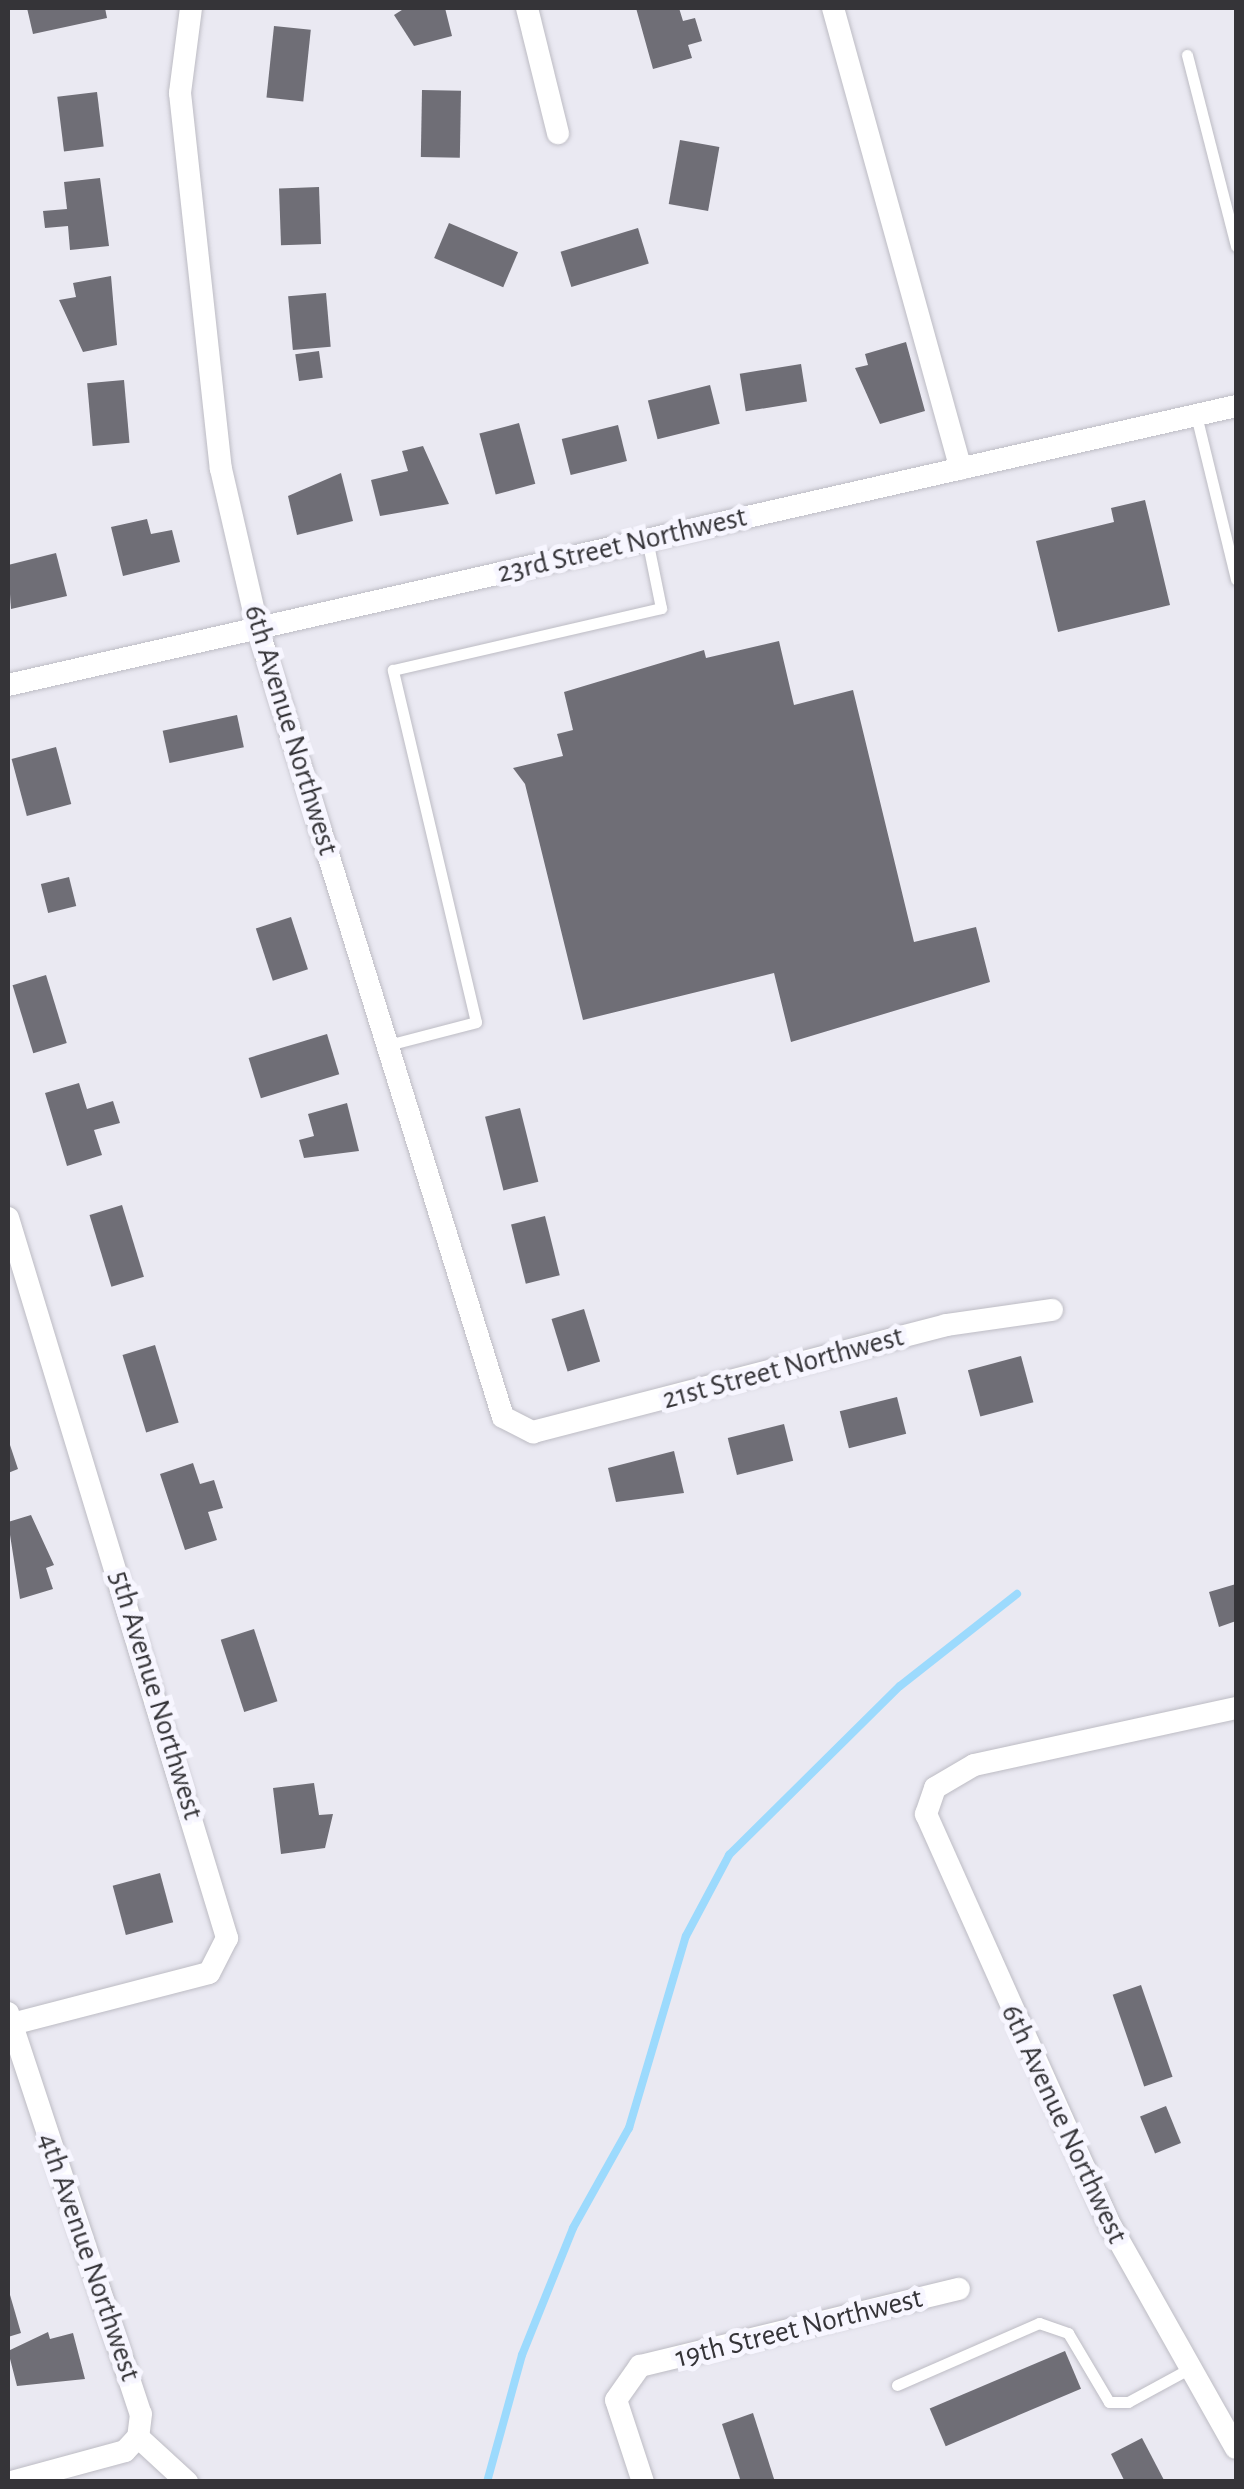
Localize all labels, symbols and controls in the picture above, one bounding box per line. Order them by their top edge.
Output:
street label: 23rd Street Northwest [494,499,750,591]
street label: 6th Avenue Northwest [236,601,346,859]
street label: 21st Street Northwest [659,1319,907,1417]
street label: 5th Avenue Northwest [101,1566,211,1824]
street label: 6th Avenue Northwest [993,1999,1135,2249]
street label: 4th Avenue Northwest [30,2128,148,2386]
street label: 19th Street Northwest [672,2280,926,2376]

